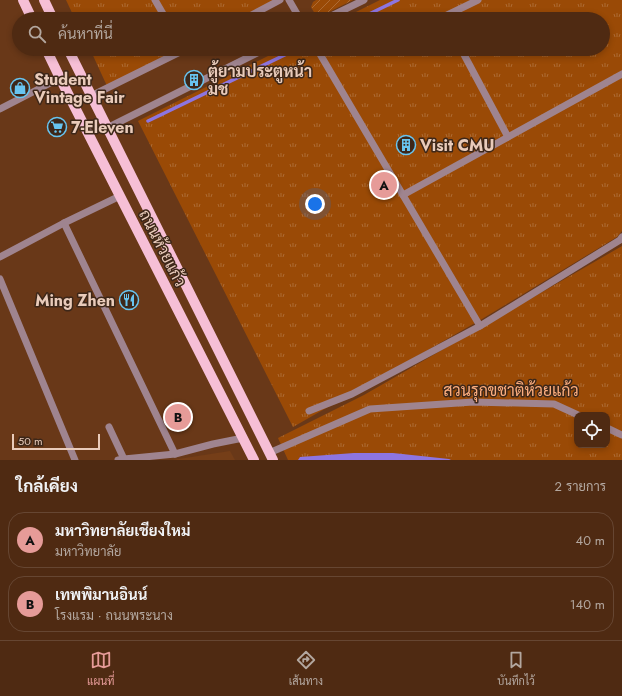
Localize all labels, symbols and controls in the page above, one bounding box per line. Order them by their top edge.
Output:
search box [12,12,610,56]
icon: search [26,23,48,45]
text: ค้นหาที่นี่ [58,23,113,45]
place label: ตู้ยามประตูหน้า มช [208,60,312,101]
place label: Student Vintage Fair [33,68,125,109]
building icon: ตู้ยามประตูหน้า มช [183,69,205,91]
shop icon: Student Vintage Fair [9,77,31,99]
supermarket icon: 7-Eleven [46,116,68,138]
place label: 7-Eleven [71,116,134,139]
building icon: Visit CMU [395,134,417,156]
place label: Visit CMU [419,134,494,157]
pin: A [371,170,397,200]
your location [305,194,325,214]
street label: ถนนห้วยแก้ว [133,206,192,291]
place label: Ming Zhen [35,289,115,312]
restaurant icon: Ming Zhen [118,289,140,311]
park label: สวนรุกขชาติห้วยแก้ว [443,379,579,402]
pin: B [165,402,191,432]
map controls [574,412,610,448]
button: locate [574,412,610,448]
scale bar [12,432,100,451]
text: 50 m [18,433,43,449]
text: ใกล้เคียง [16,474,78,498]
text: 2 รายการ [555,477,606,496]
text: มหาวิทยาลัยเชียงใหม่ [55,520,190,542]
text: A [25,531,35,550]
text: 40 m [576,531,605,550]
text: มหาวิทยาลัย [55,542,121,561]
text: เทพพิมานอินน์ [55,584,148,606]
text: B [26,595,34,614]
text: 140 m [570,595,605,614]
text: โรงแรม · ถนนพระนาง [55,606,173,625]
tab: แผนที่ [87,649,115,689]
tab: เส้นทาง [289,649,323,689]
tab: บันทึกไว้ [497,649,535,689]

